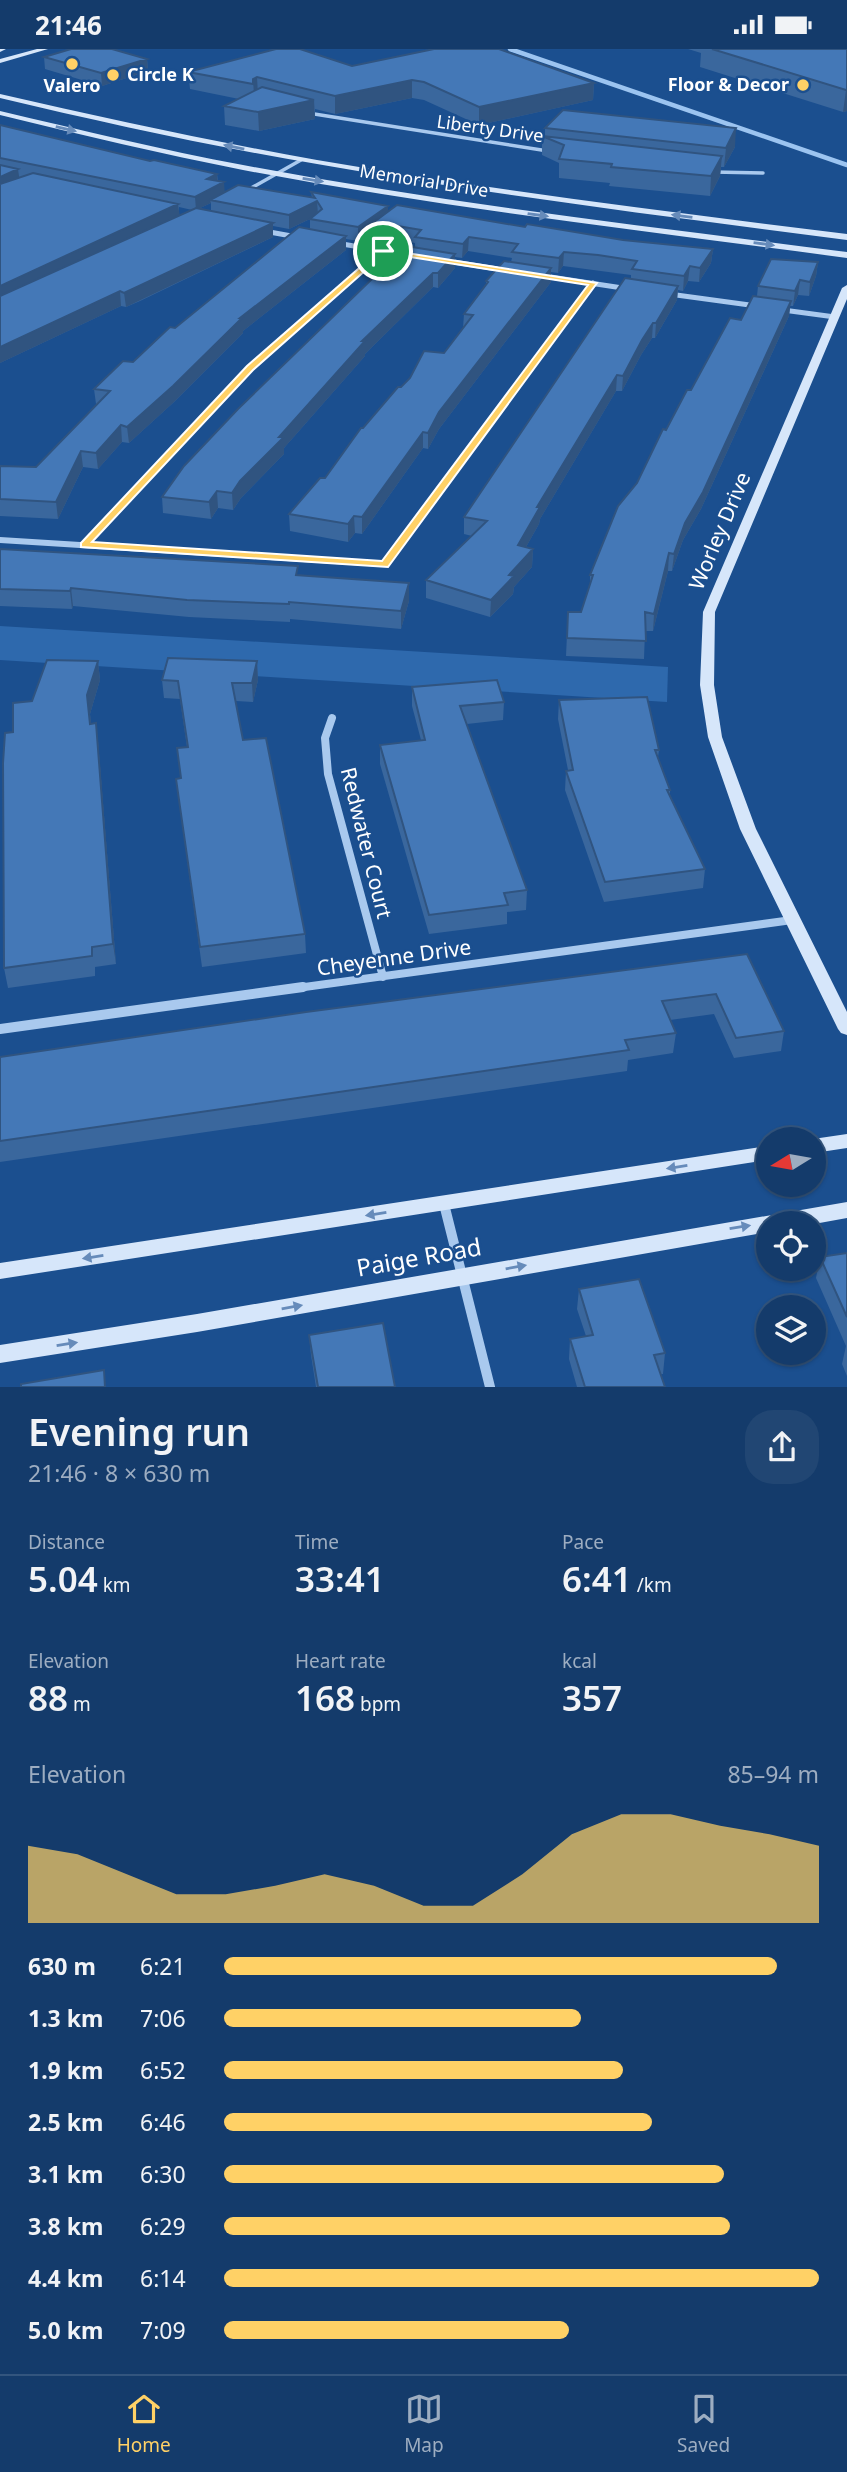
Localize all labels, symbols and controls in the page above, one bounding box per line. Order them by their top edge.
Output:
text: 21:46 [35,7,102,43]
marker: Valero [64,56,80,72]
place label: Circle K [127,62,194,86]
marker: Circle K [105,67,121,83]
place label: Floor & Decor [668,72,789,96]
place label: Valero [43,73,101,97]
marker: Floor & Decor [795,77,811,93]
street label: Liberty Drive [435,109,545,147]
one-way arrow [56,124,78,135]
one-way arrow [223,141,245,152]
street label: Memorial Drive [358,158,490,202]
one-way arrow [302,175,324,186]
one-way arrow [527,210,549,221]
one-way arrow [671,210,693,221]
pin [353,221,413,281]
icon: arrive [364,232,402,270]
one-way arrow [753,239,775,250]
street label: Worley Drive [682,467,756,594]
street label: Redwater Court [335,764,399,922]
street label: Cheyenne Drive [315,932,473,982]
north arrow [756,1127,826,1197]
map controls [756,1127,826,1365]
one-way arrow [666,1162,688,1173]
one-way arrow [365,1209,387,1220]
button: locate [756,1211,826,1281]
one-way arrow [729,1221,751,1232]
street label: Paige Road [354,1229,484,1284]
one-way arrow [82,1252,104,1263]
one-way arrow [505,1262,527,1273]
button: layers [756,1295,826,1365]
one-way arrow [281,1301,303,1312]
one-way arrow [57,1338,79,1349]
text: Evening run [28,1405,250,1457]
button: share [745,1410,819,1484]
text: 21:46 · 8 × 630 m [28,1457,210,1489]
text: Distance [28,1529,105,1555]
text: Time [295,1529,339,1555]
text: Pace [562,1529,604,1555]
text: 5.04 [28,1555,98,1602]
text: 33:41 [295,1555,385,1602]
text: 6:41 [562,1555,632,1602]
text: km [98,1572,131,1598]
text: /km [632,1572,672,1598]
text: Elevation [28,1648,109,1674]
text: Heart rate [295,1648,386,1674]
text: kcal [562,1648,597,1674]
text: 88 [28,1674,68,1721]
text: 168 [295,1674,355,1721]
text: 357 [562,1674,622,1721]
text: m [68,1691,91,1717]
text: bpm [355,1691,401,1717]
text: Elevation [28,1758,126,1790]
text: 85–94 m [727,1758,819,1790]
text: 630 m [28,1950,96,1982]
text: 6:21 [140,1950,186,1982]
text: 1.3 km [28,2002,103,2034]
text: 7:06 [140,2002,186,2034]
text: 1.9 km [28,2054,103,2086]
text: 6:52 [140,2054,186,2086]
text: 2.5 km [28,2106,103,2138]
text: 6:46 [140,2106,186,2138]
text: 3.1 km [28,2158,103,2190]
text: 6:30 [140,2158,186,2190]
text: 3.8 km [28,2210,103,2242]
text: 6:29 [140,2210,186,2242]
text: 4.4 km [28,2262,103,2294]
text: 6:14 [140,2262,186,2294]
text: 5.0 km [28,2314,103,2346]
text: 7:09 [140,2314,186,2346]
tab: Home [117,2390,171,2458]
tab: Map [404,2390,444,2458]
tab: Saved [677,2390,730,2458]

